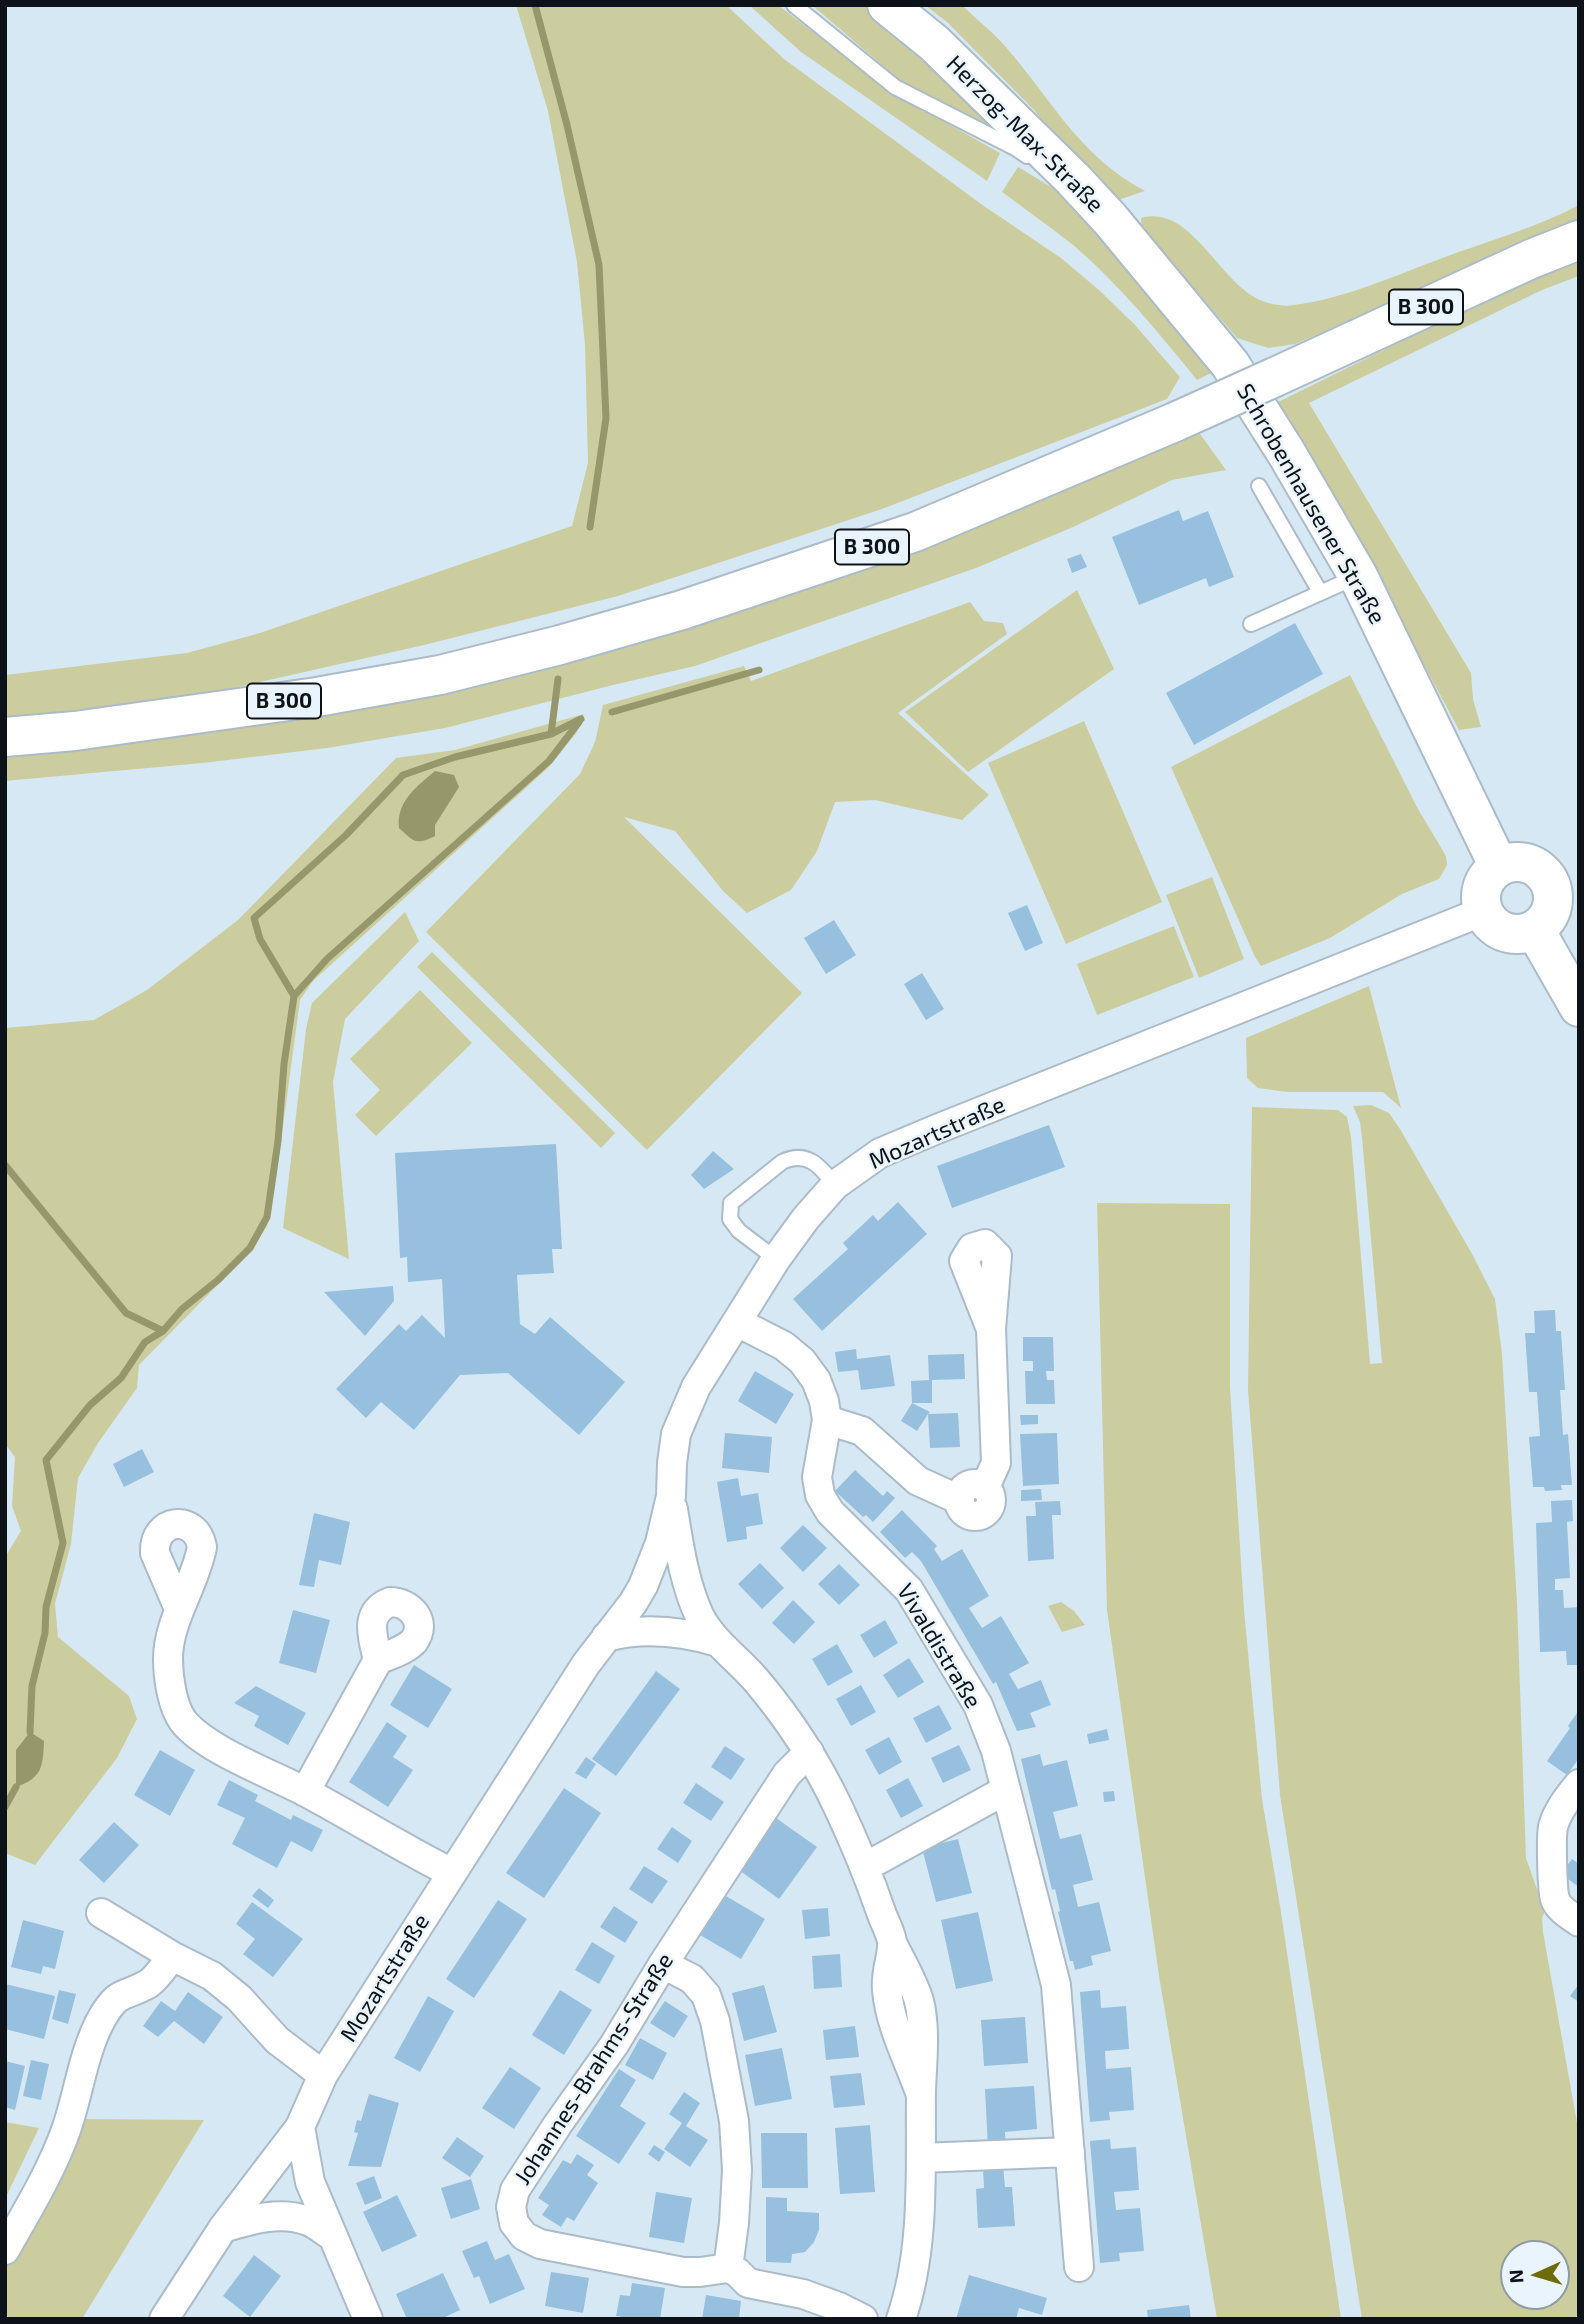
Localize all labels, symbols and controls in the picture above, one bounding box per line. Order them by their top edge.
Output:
street label: Herzog-Max-Straße [941,50,1109,218]
road number: B 300 [1389,290,1463,324]
street label: Schrobenhausener Straße [1231,379,1391,629]
road number: B 300 [835,530,909,564]
road number: B 300 [247,684,321,718]
street label: Mozartstraße [865,1091,1009,1175]
street label: Vivaldistraße [891,1579,987,1713]
street label: Mozartstraße [335,1909,435,2047]
street label: Johannes-Brahms-Straße [509,1948,679,2190]
north arrow [1500,2240,1570,2310]
text: N [1504,2269,1527,2284]

